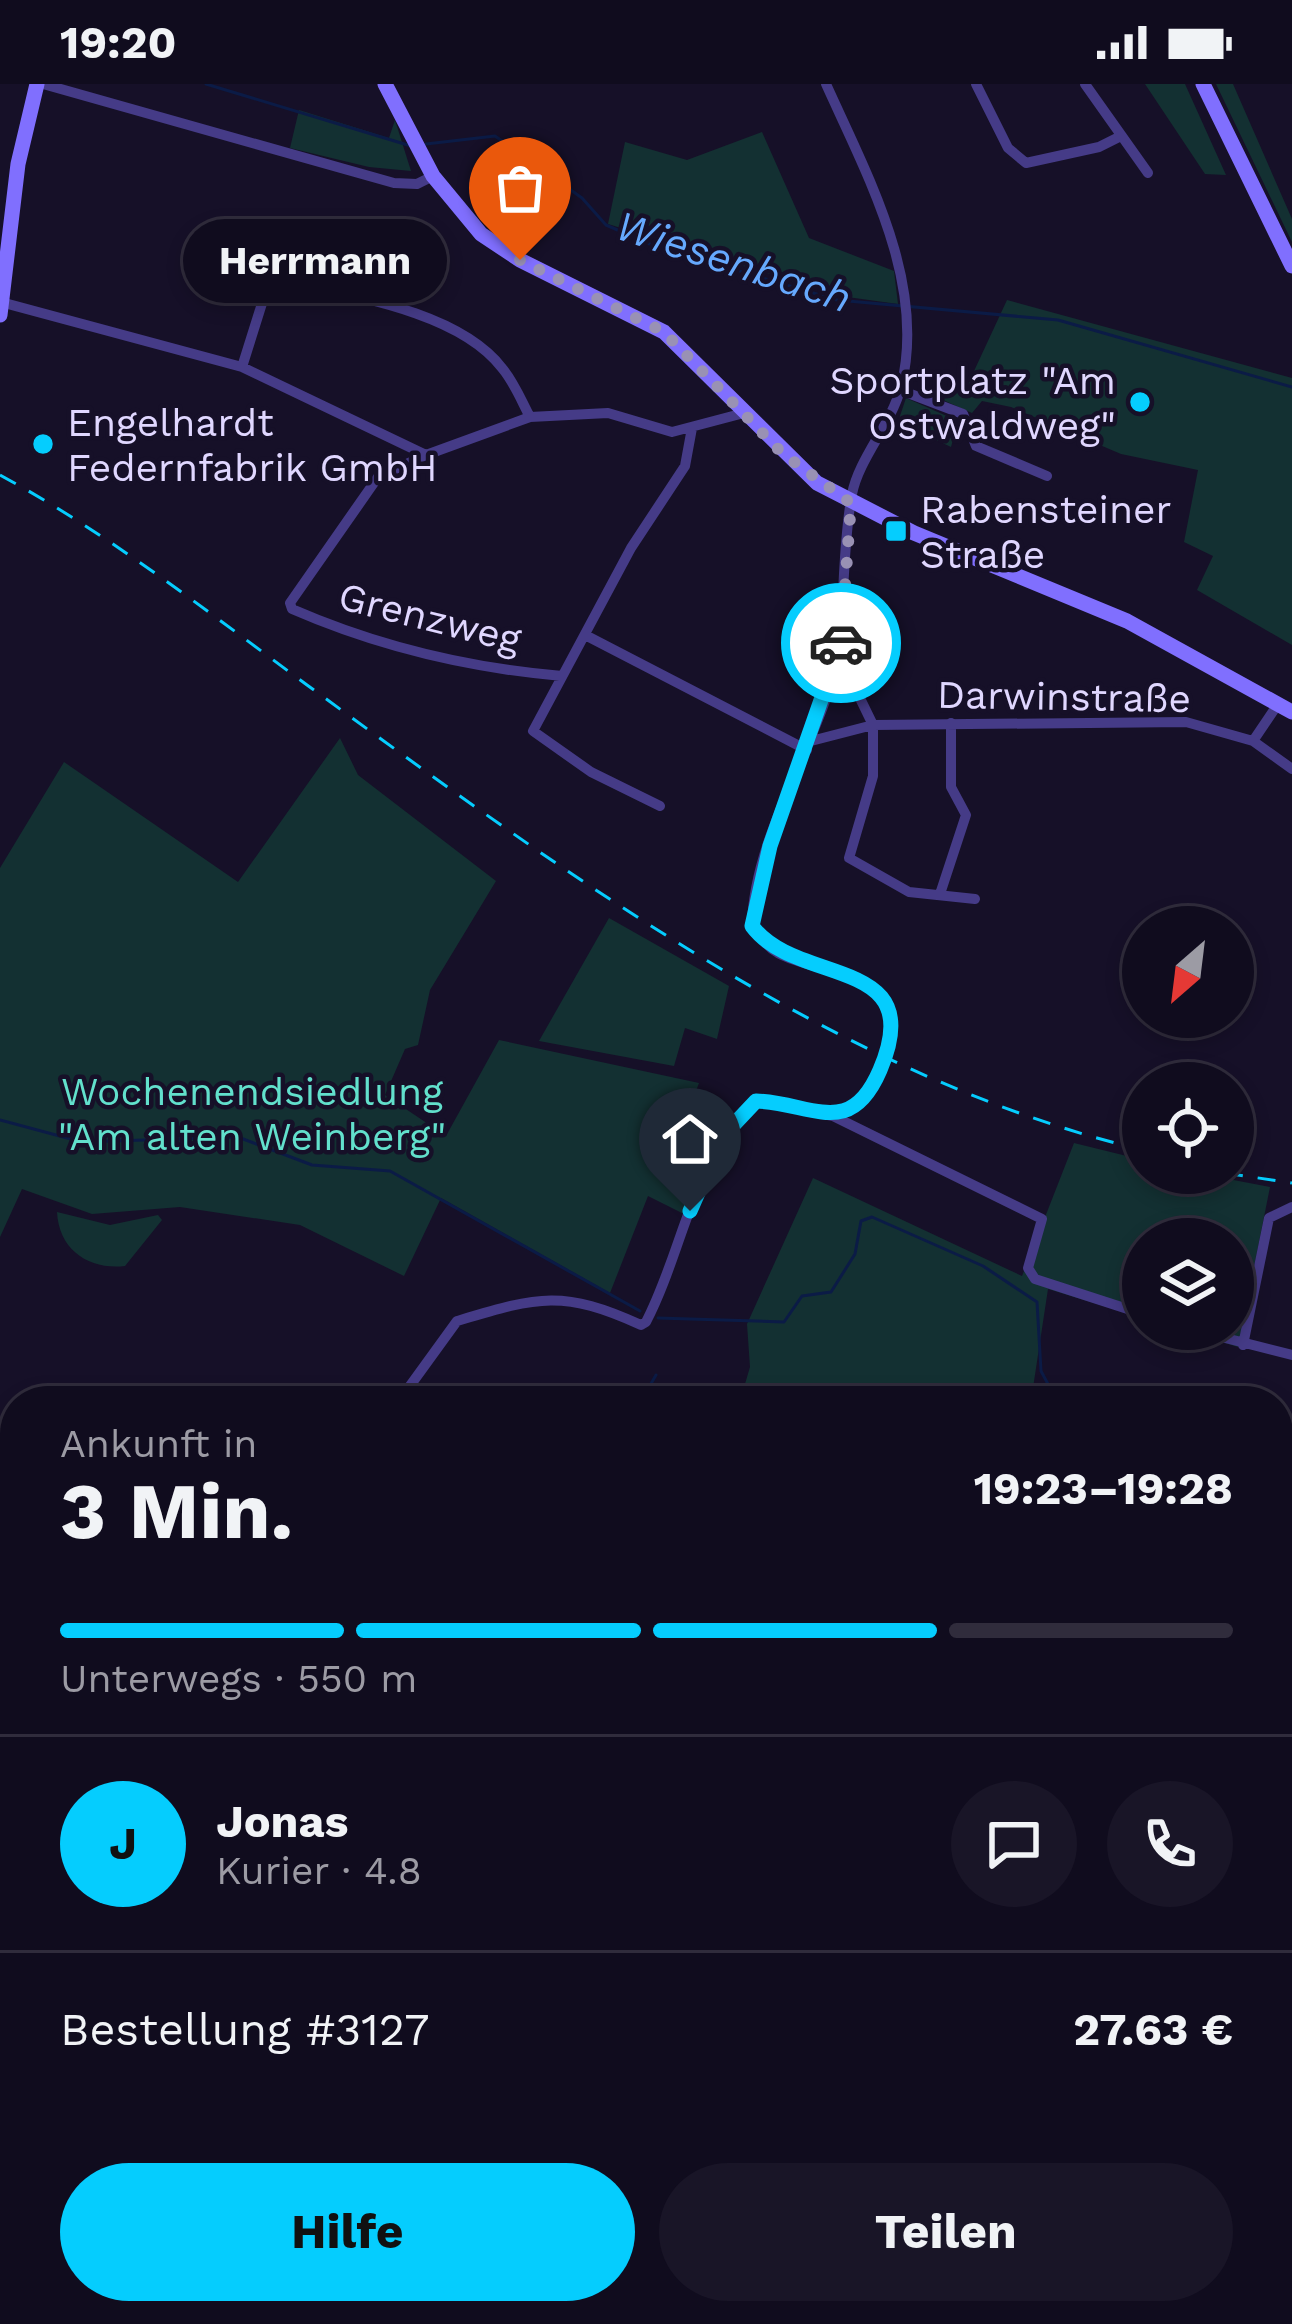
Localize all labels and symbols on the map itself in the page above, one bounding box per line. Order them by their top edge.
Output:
pin [469,137,571,260]
water label: Wiesenbach [610,200,858,323]
callout: Herrmann [184,218,448,302]
place label: Sportplatz "Am Ostwaldweg" [829,358,1116,448]
marker: Sportplatz "Am Ostwaldweg" [1127,389,1153,415]
place label: Engelhardt Federnfabrik GmbH [67,400,438,490]
marker: Engelhardt Federnfabrik GmbH [30,431,56,457]
place label: Rabensteiner Straße [920,487,1171,577]
marker: Rabensteiner Straße [883,518,909,544]
street label: Grenzweg [334,573,526,662]
courier [781,583,901,703]
street label: Darwinstraße [937,672,1191,721]
north arrow [1122,906,1254,1038]
park label: Wochenendsiedlung "Am alten Weinberg" [58,1069,446,1159]
pin [639,1088,741,1211]

